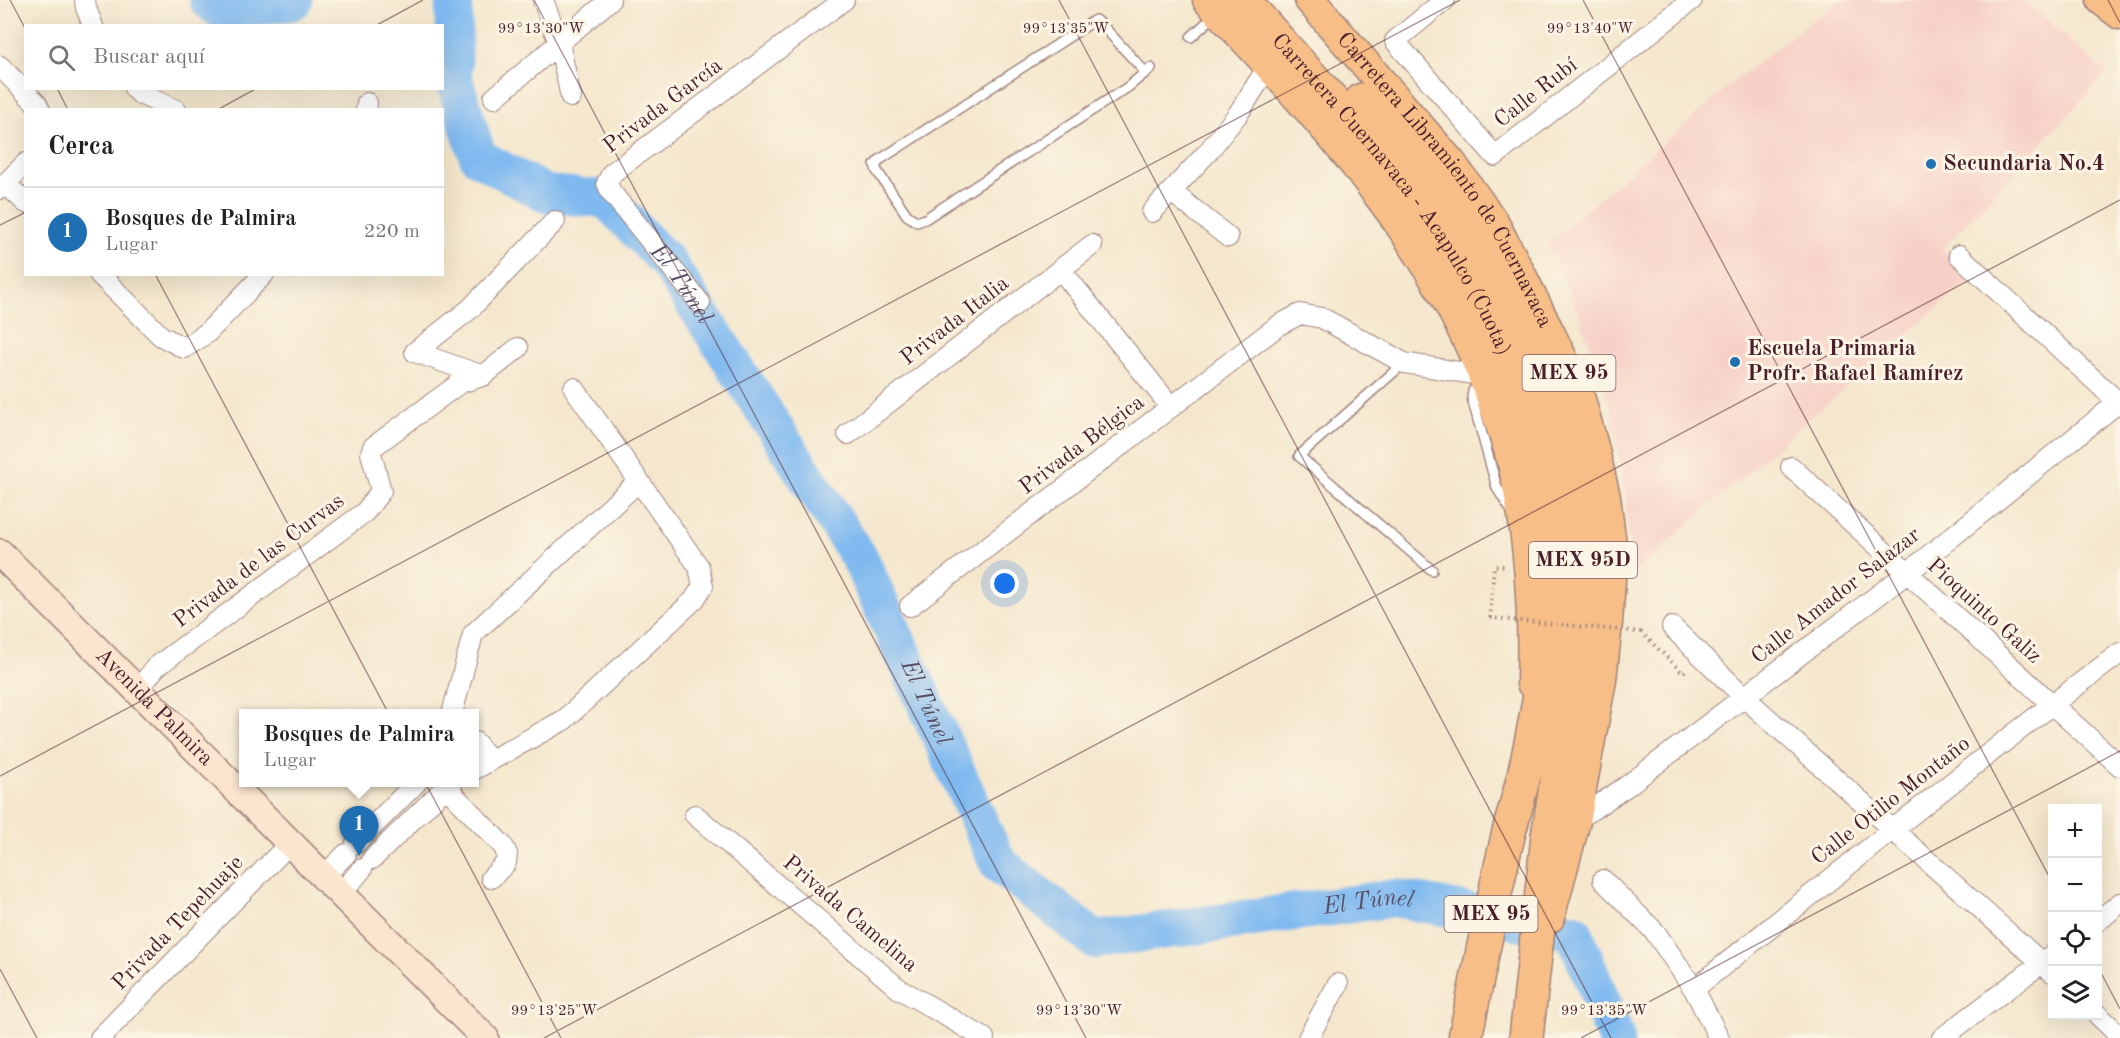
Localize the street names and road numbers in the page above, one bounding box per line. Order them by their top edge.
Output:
street label: Carretera Libramiento de Cuernavaca [1333,28,1556,331]
street label: Carretera Cuernavaca - Acapulco (Cuota) [1267,30,1515,359]
street label: Calle Rubí [1490,53,1582,132]
street label: Privada García [600,54,727,158]
street label: Privada Italia [897,272,1013,370]
road number: MEX 95 [1522,355,1616,391]
street label: Privada Bélgica [1016,391,1149,499]
street label: Privada de las Curvas [170,490,348,632]
street label: Calle Amador Salazar [1748,523,1924,669]
road number: MEX 95D [1529,542,1637,578]
street label: Pioquinto Galiz [1923,554,2045,668]
street label: Avenida Palmira [91,644,217,770]
street label: Calle Otilio Montaño [1808,733,1974,869]
street label: Privada Tepehuaje [108,851,248,995]
street label: Privada Camelina [779,852,922,977]
road number: MEX 95 [1444,896,1538,932]

